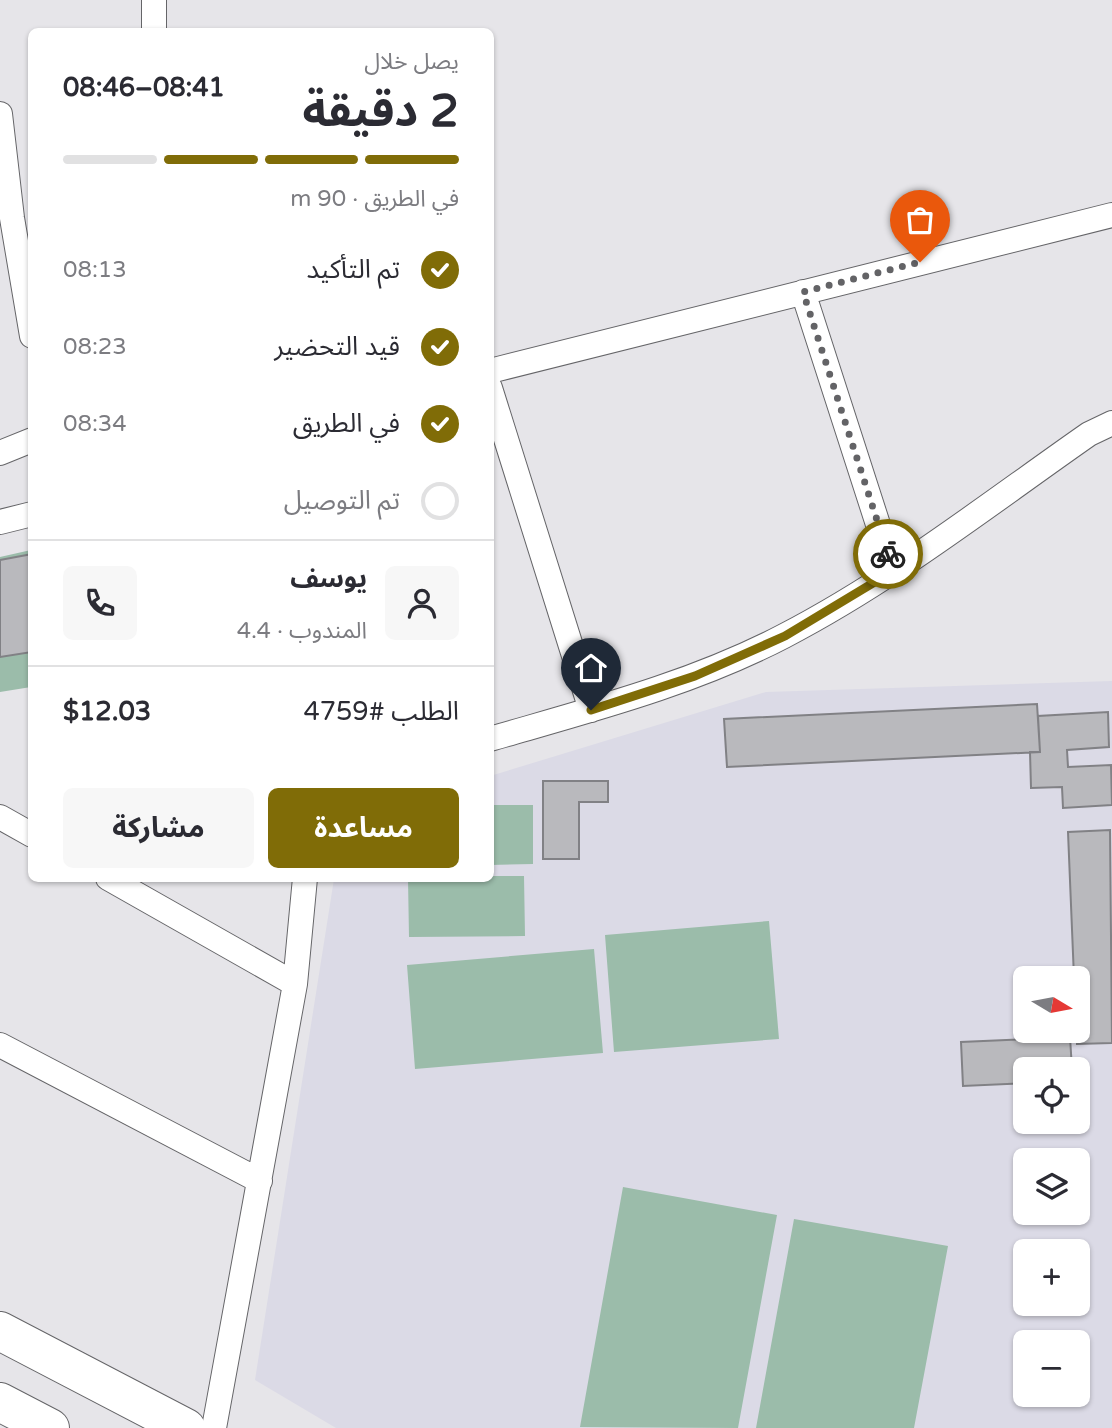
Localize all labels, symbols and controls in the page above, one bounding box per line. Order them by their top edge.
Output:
text: يصل خلال [364,48,459,76]
text: 08:41–08:46 [63,72,225,103]
text: 2 دقيقة [302,84,459,139]
text: في الطريق · 90 m [290,185,459,213]
pin [890,190,950,262]
icon: bag [901,201,939,239]
icon: check [421,251,459,289]
text: تم التأكيد [306,254,400,285]
text: 08:13 [63,256,127,284]
icon: check [421,328,459,366]
text: قيد التحضير [274,331,400,362]
text: 08:23 [63,333,127,361]
icon: check [421,405,459,443]
text: في الطريق [293,408,400,439]
text: 08:34 [63,410,127,438]
text: تم التوصيل [284,485,400,516]
courier [853,519,923,589]
icon: bike [869,535,907,573]
text: يوسف [290,563,367,594]
button: phone [63,566,137,640]
button: person [385,566,459,640]
text: المندوب · 4.4 [237,617,367,645]
pin [561,638,621,710]
icon: home [572,649,610,687]
text: $12.03 [63,696,151,727]
text: الطلب #4759 [303,696,459,727]
button: مشاركة [63,788,254,868]
button: مساعدة [268,788,459,868]
north arrow [1013,966,1090,1043]
map controls [1013,966,1090,1407]
button: locate [1013,1057,1090,1134]
button: layers [1013,1148,1090,1225]
button: + [1013,1239,1090,1316]
button: − [1013,1330,1090,1407]

